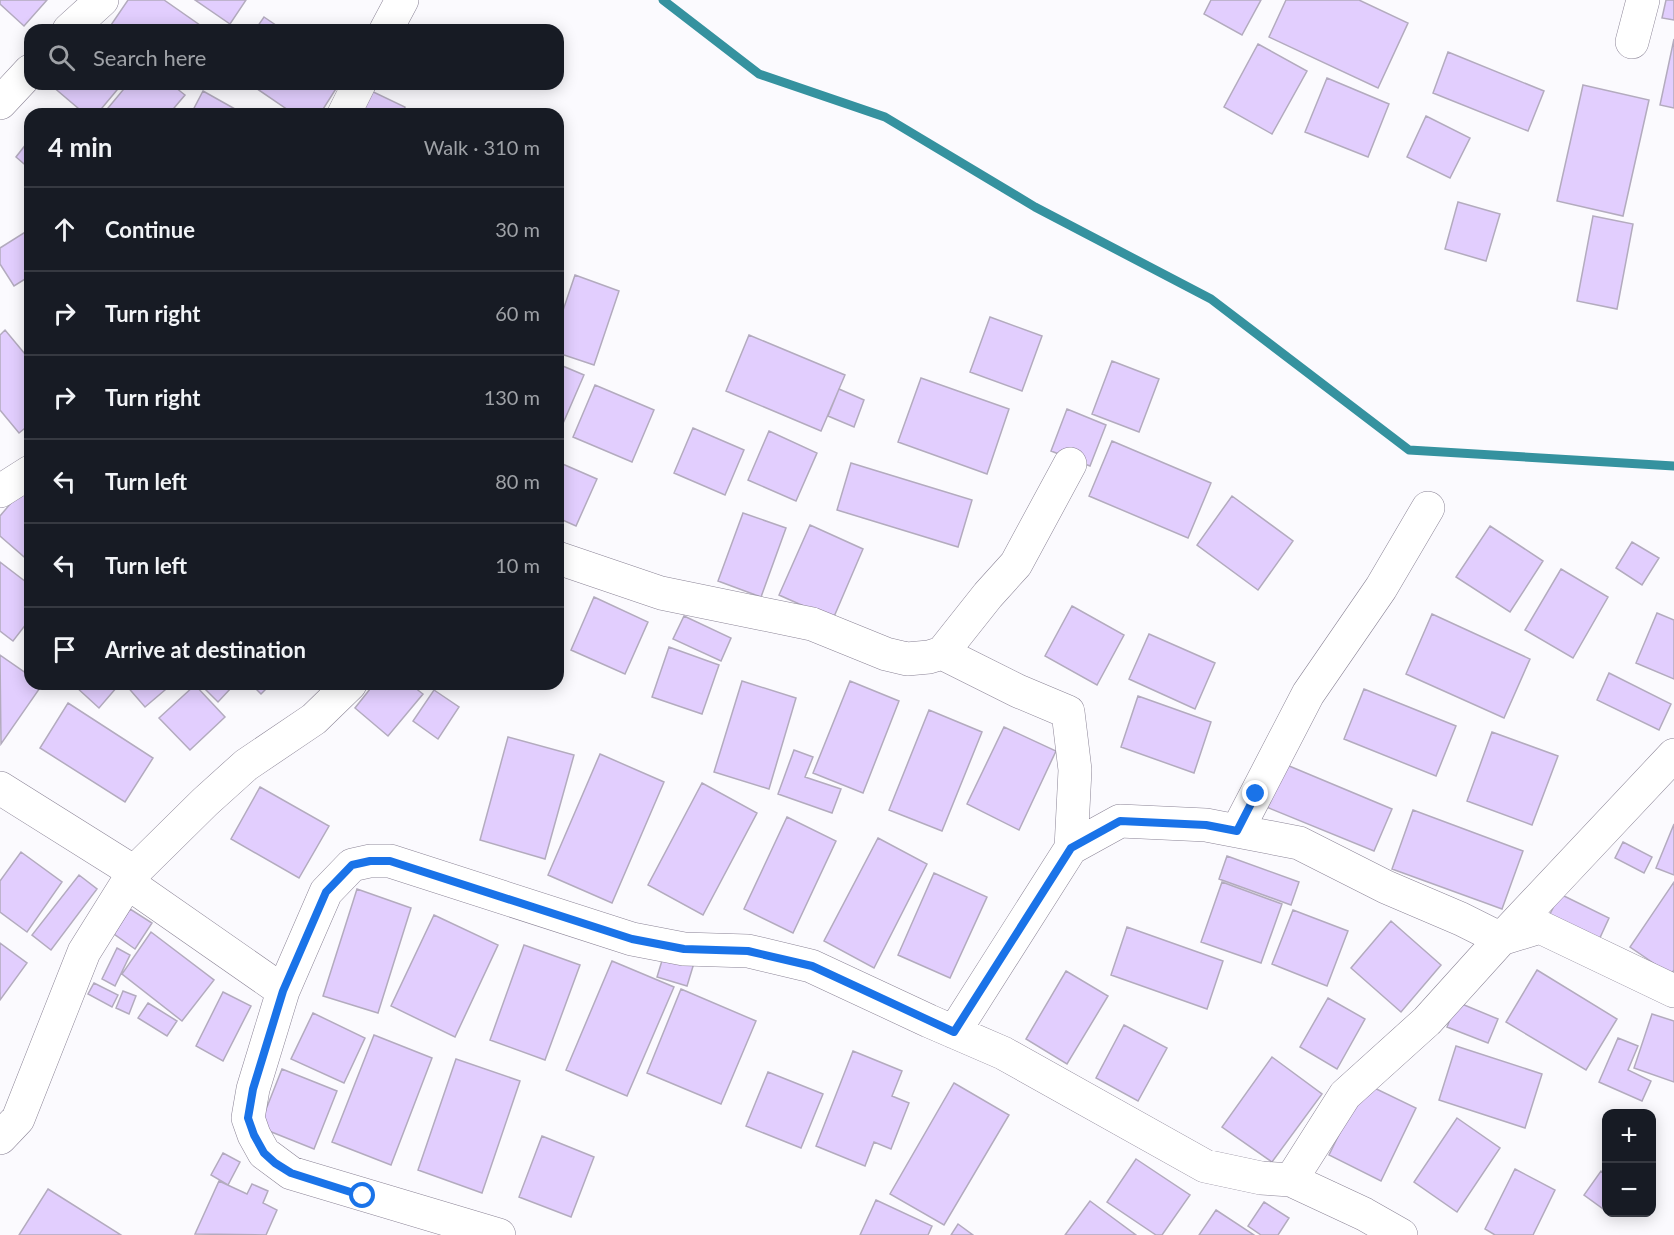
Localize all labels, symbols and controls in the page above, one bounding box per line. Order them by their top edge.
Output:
search box [24,24,564,90]
icon: search [45,41,78,74]
text: Search here [93,44,206,71]
text: 4 min [48,131,112,163]
text: Walk · 310 m [424,135,540,159]
icon: ahead [48,213,81,246]
text: Continue [105,216,195,243]
text: 30 m [495,217,540,241]
icon: right [48,297,81,330]
text: Turn right [105,300,200,327]
text: 60 m [495,301,540,325]
icon: right [48,381,81,414]
text: Turn right [105,384,200,411]
text: 130 m [484,385,540,409]
icon: left [48,465,81,498]
text: Turn left [105,468,187,495]
text: 80 m [495,469,540,493]
icon: left [48,549,81,582]
text: Turn left [105,552,187,579]
text: 10 m [495,553,540,577]
icon: arrive [48,633,81,666]
text: Arrive at destination [105,636,306,663]
route end [1242,780,1268,806]
map controls [1602,1109,1656,1217]
button: + [1602,1109,1656,1163]
button: − [1602,1163,1656,1217]
route start [349,1182,375,1208]

